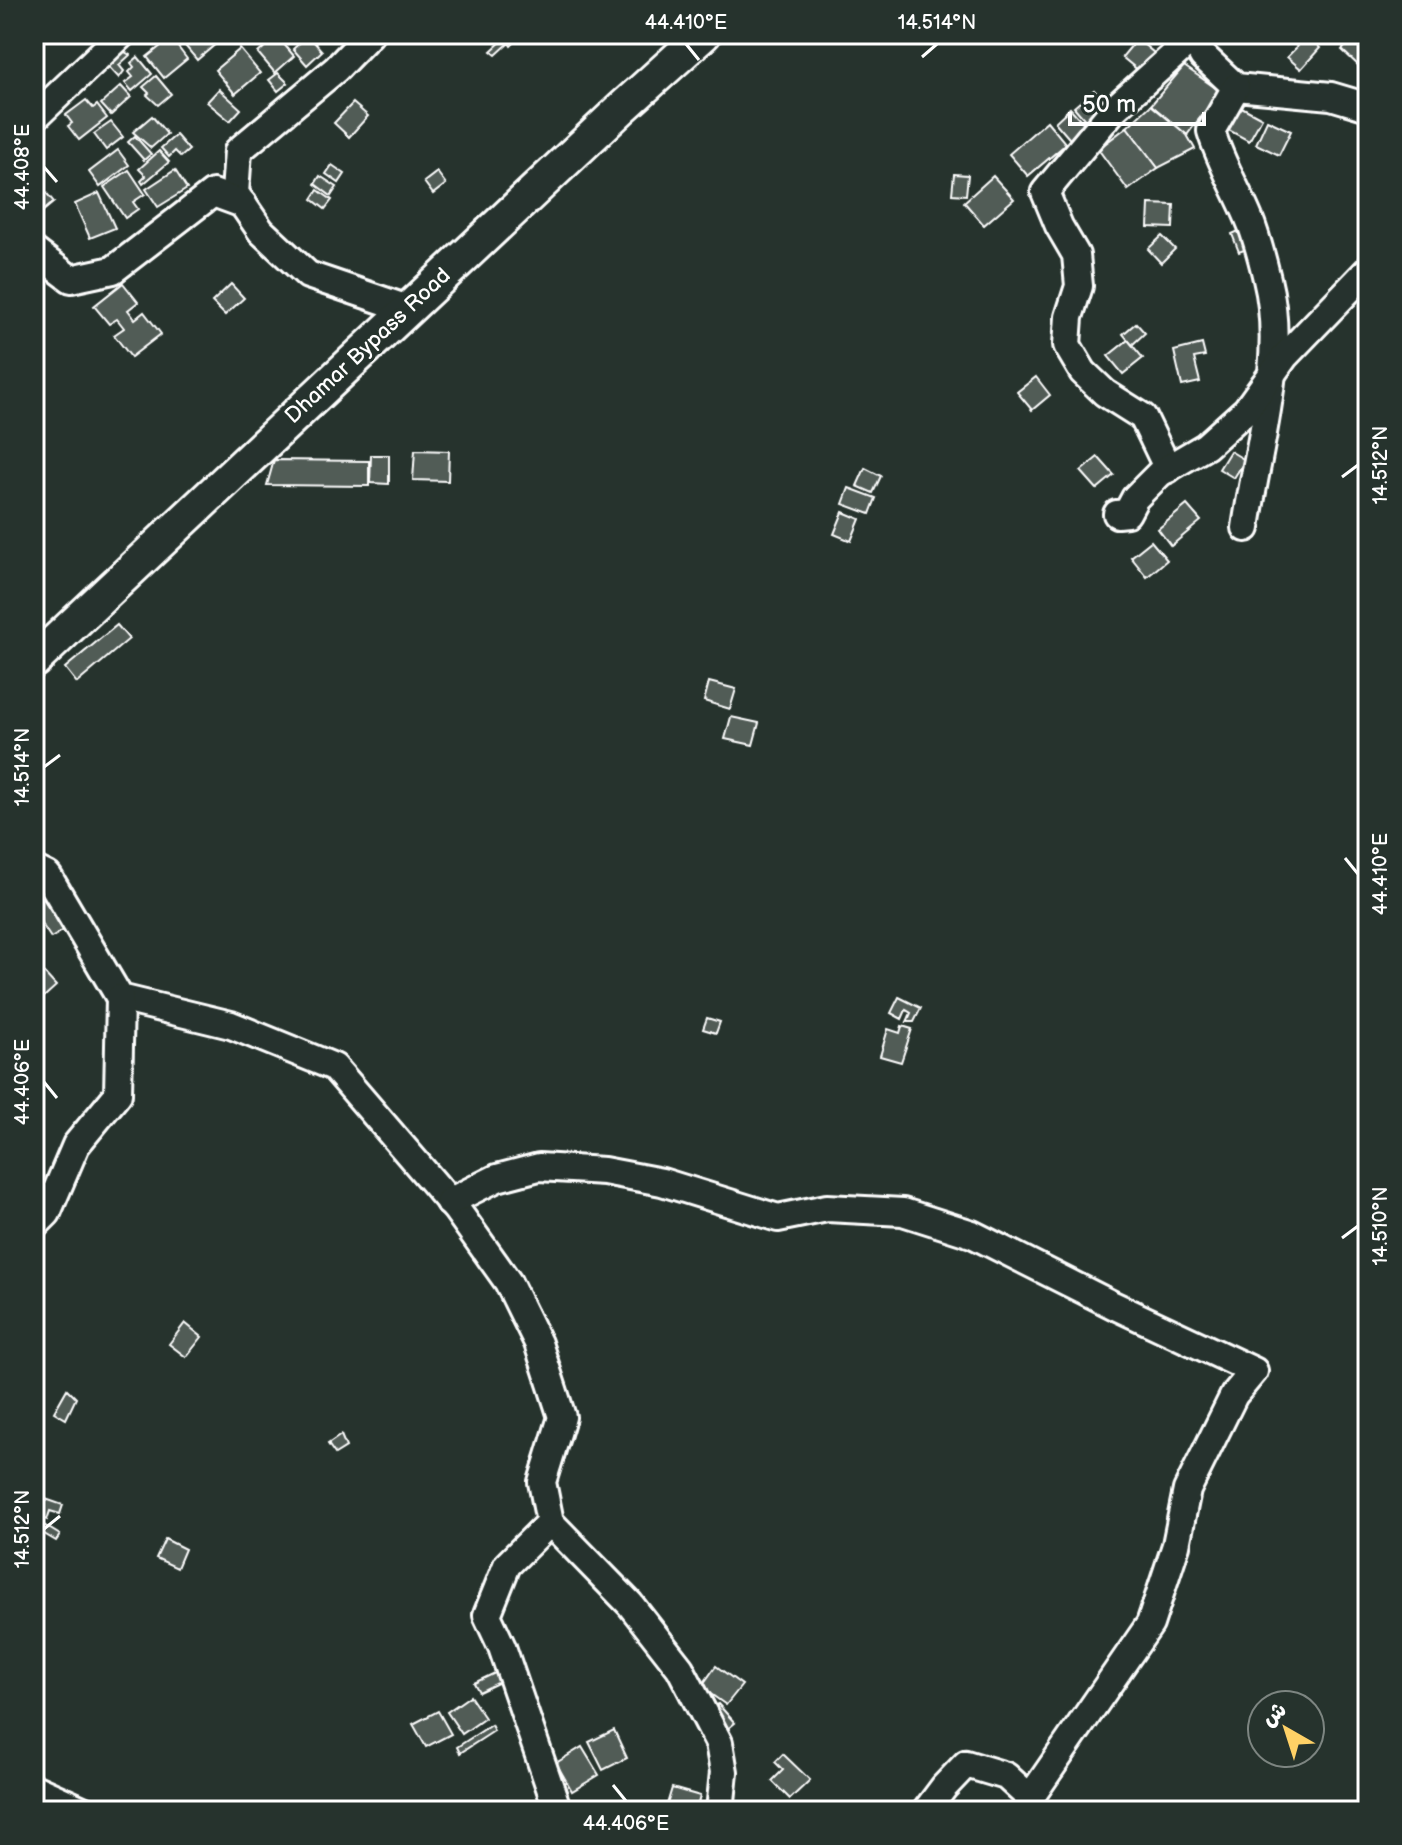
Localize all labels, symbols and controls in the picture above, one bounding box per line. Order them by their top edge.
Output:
text: 44.410°E [645,11,727,35]
text: 14.514°N [898,11,976,35]
scale bar [1070,76,1204,126]
text: 50 m [1082,90,1136,119]
text: 44.408°E [11,124,35,210]
street label: Dhamar Bypass Road [280,262,456,430]
text: 14.512°N [1369,426,1393,504]
text: 14.514°N [11,728,35,806]
text: 44.410°E [1369,833,1393,915]
text: 44.406°E [11,1039,35,1125]
text: 14.510°N [1369,1186,1393,1266]
text: 14.512°N [11,1490,35,1568]
north arrow [1246,1689,1326,1769]
text: ش [1256,1697,1292,1733]
text: 44.406°E [583,1812,669,1836]

